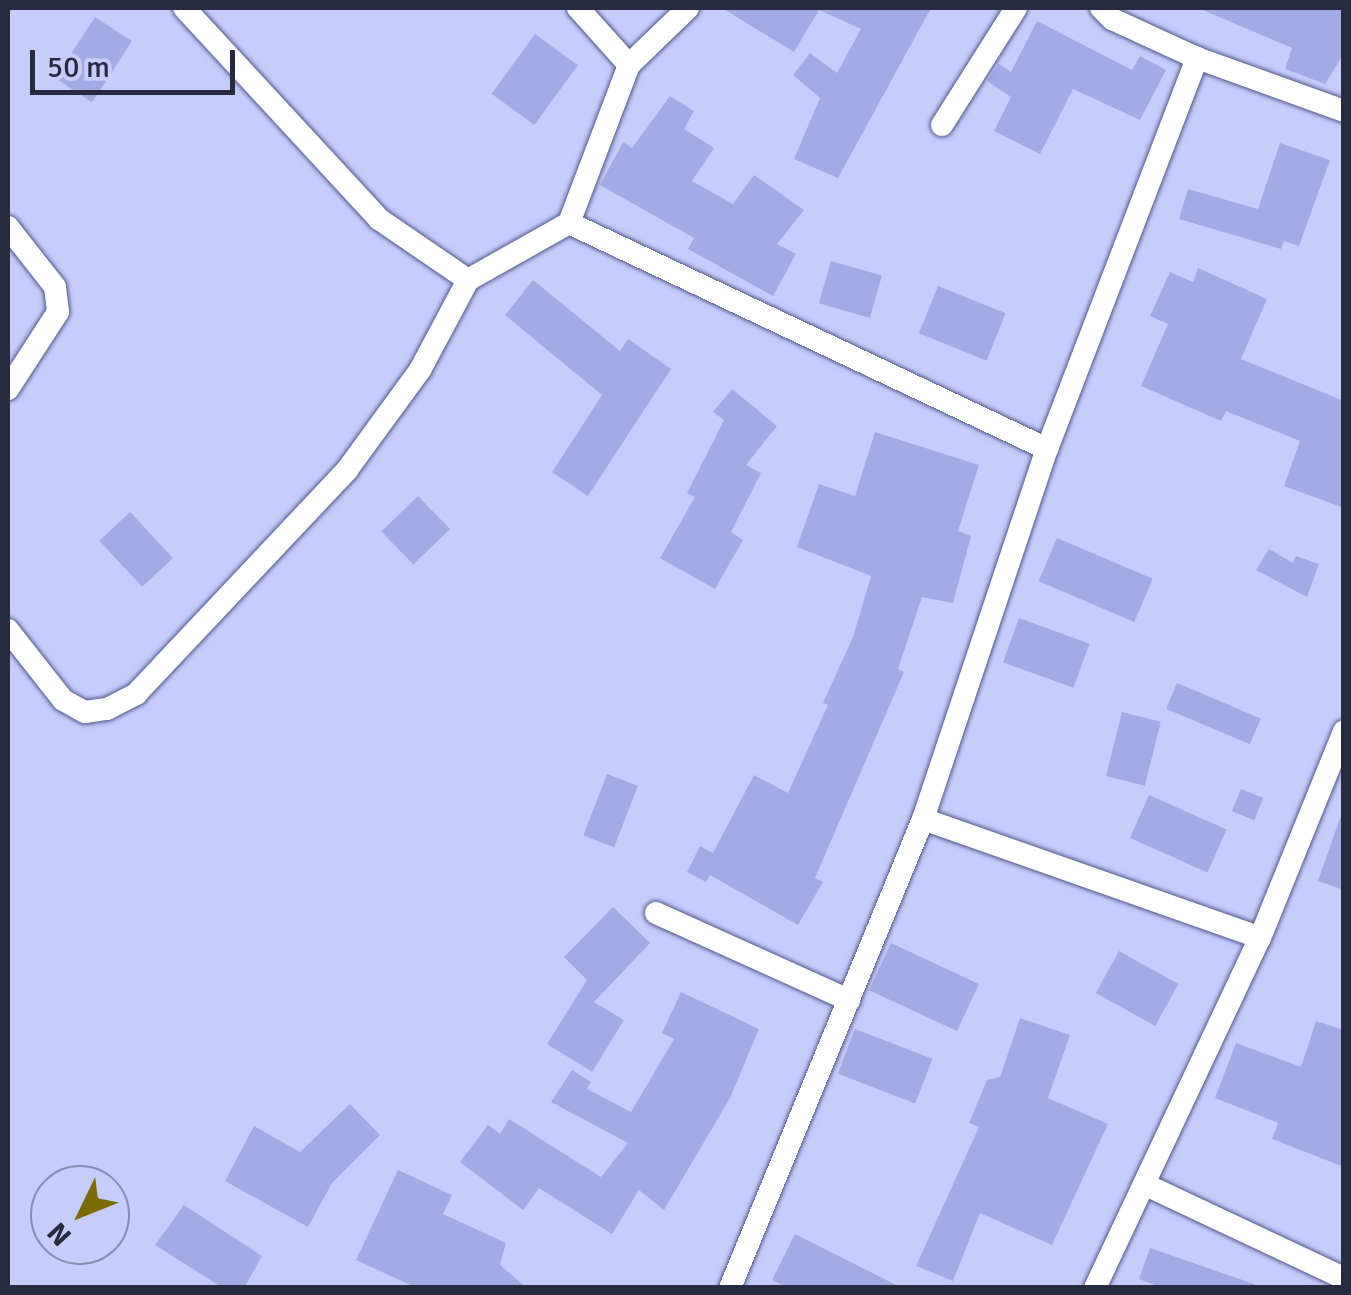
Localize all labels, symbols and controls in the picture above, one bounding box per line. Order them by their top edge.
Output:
scale bar [35,30,240,92]
text: 50 m [47,49,110,86]
north arrow [30,1165,130,1265]
text: N [40,1215,79,1253]

